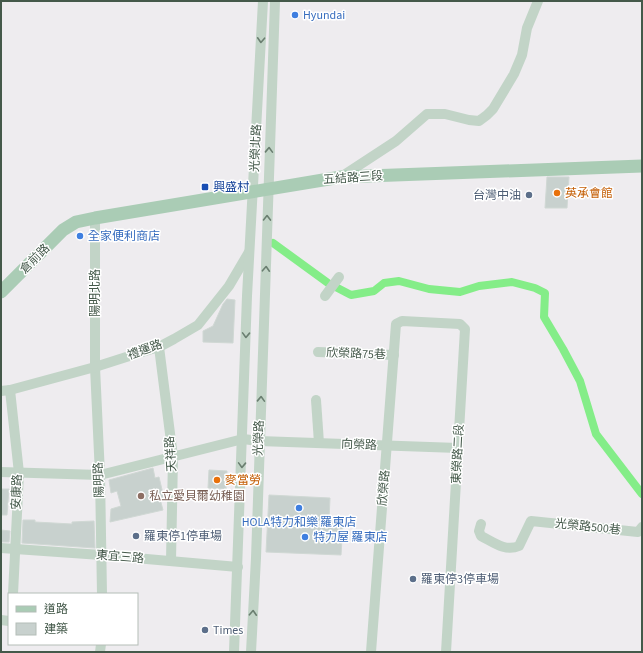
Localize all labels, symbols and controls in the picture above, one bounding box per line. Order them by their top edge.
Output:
place label: Hyundai [303,7,345,24]
marker: Hyundai [290,10,300,20]
one-way arrow [256,37,265,43]
street label: 光榮北路 [246,124,266,172]
one-way arrow [265,147,273,153]
street label: 五結路三段 [322,167,384,189]
place label: 興盛村 [213,179,250,196]
marker: 興盛村 [200,182,210,192]
place label: 英承會館 [565,185,613,202]
place label: 台灣中油 [473,187,521,204]
marker: 英承會館 [552,188,562,198]
marker: 台灣中油 [524,190,534,200]
one-way arrow [263,215,271,221]
place label: 全家便利商店 [88,228,160,245]
marker: 全家便利商店 [75,231,85,241]
street label: 倉前路 [16,240,54,278]
one-way arrow [261,266,270,272]
street label: 陽明北路 [87,269,104,317]
one-way arrow [242,332,250,338]
street label: 禮運路 [125,336,165,364]
street label: 欣榮路75巷 [326,344,386,364]
one-way arrow [256,396,265,402]
street label: 光榮路 [250,420,268,456]
street label: 東榮路二段 [448,424,468,484]
street label: 天祥路 [161,435,181,473]
street label: 向榮路 [341,436,377,454]
street label: 陽明路 [90,462,108,498]
one-way arrow [238,462,246,468]
street label: 欣榮路 [374,469,394,507]
place label: 麥當勞 [225,472,261,489]
street label: 安康路 [8,474,26,510]
marker: 麥當勞 [212,475,222,485]
place label: 私立愛貝爾幼稚園 [149,488,245,505]
marker: 私立愛貝爾幼稚園 [136,491,146,501]
marker: HOLA特力和樂 羅東店 [294,503,304,513]
place label: HOLA特力和樂 羅東店 [242,514,356,531]
street label: 光榮路500巷 [554,515,622,539]
place label: 羅東停1停車場 [144,528,222,545]
place label: 特力屋 羅東店 [313,529,387,546]
marker: 羅東停1停車場 [131,531,141,541]
marker: 特力屋 羅東店 [300,532,310,542]
street label: 東宜三路 [95,546,145,568]
place label: 羅東停3停車場 [421,571,499,588]
marker: 羅東停3停車場 [408,574,418,584]
legend [8,593,138,645]
text: 道路 [44,601,68,618]
one-way arrow [248,610,257,616]
text: 建築 [44,621,68,638]
place label: Times [213,622,243,639]
marker: Times [200,625,210,635]

